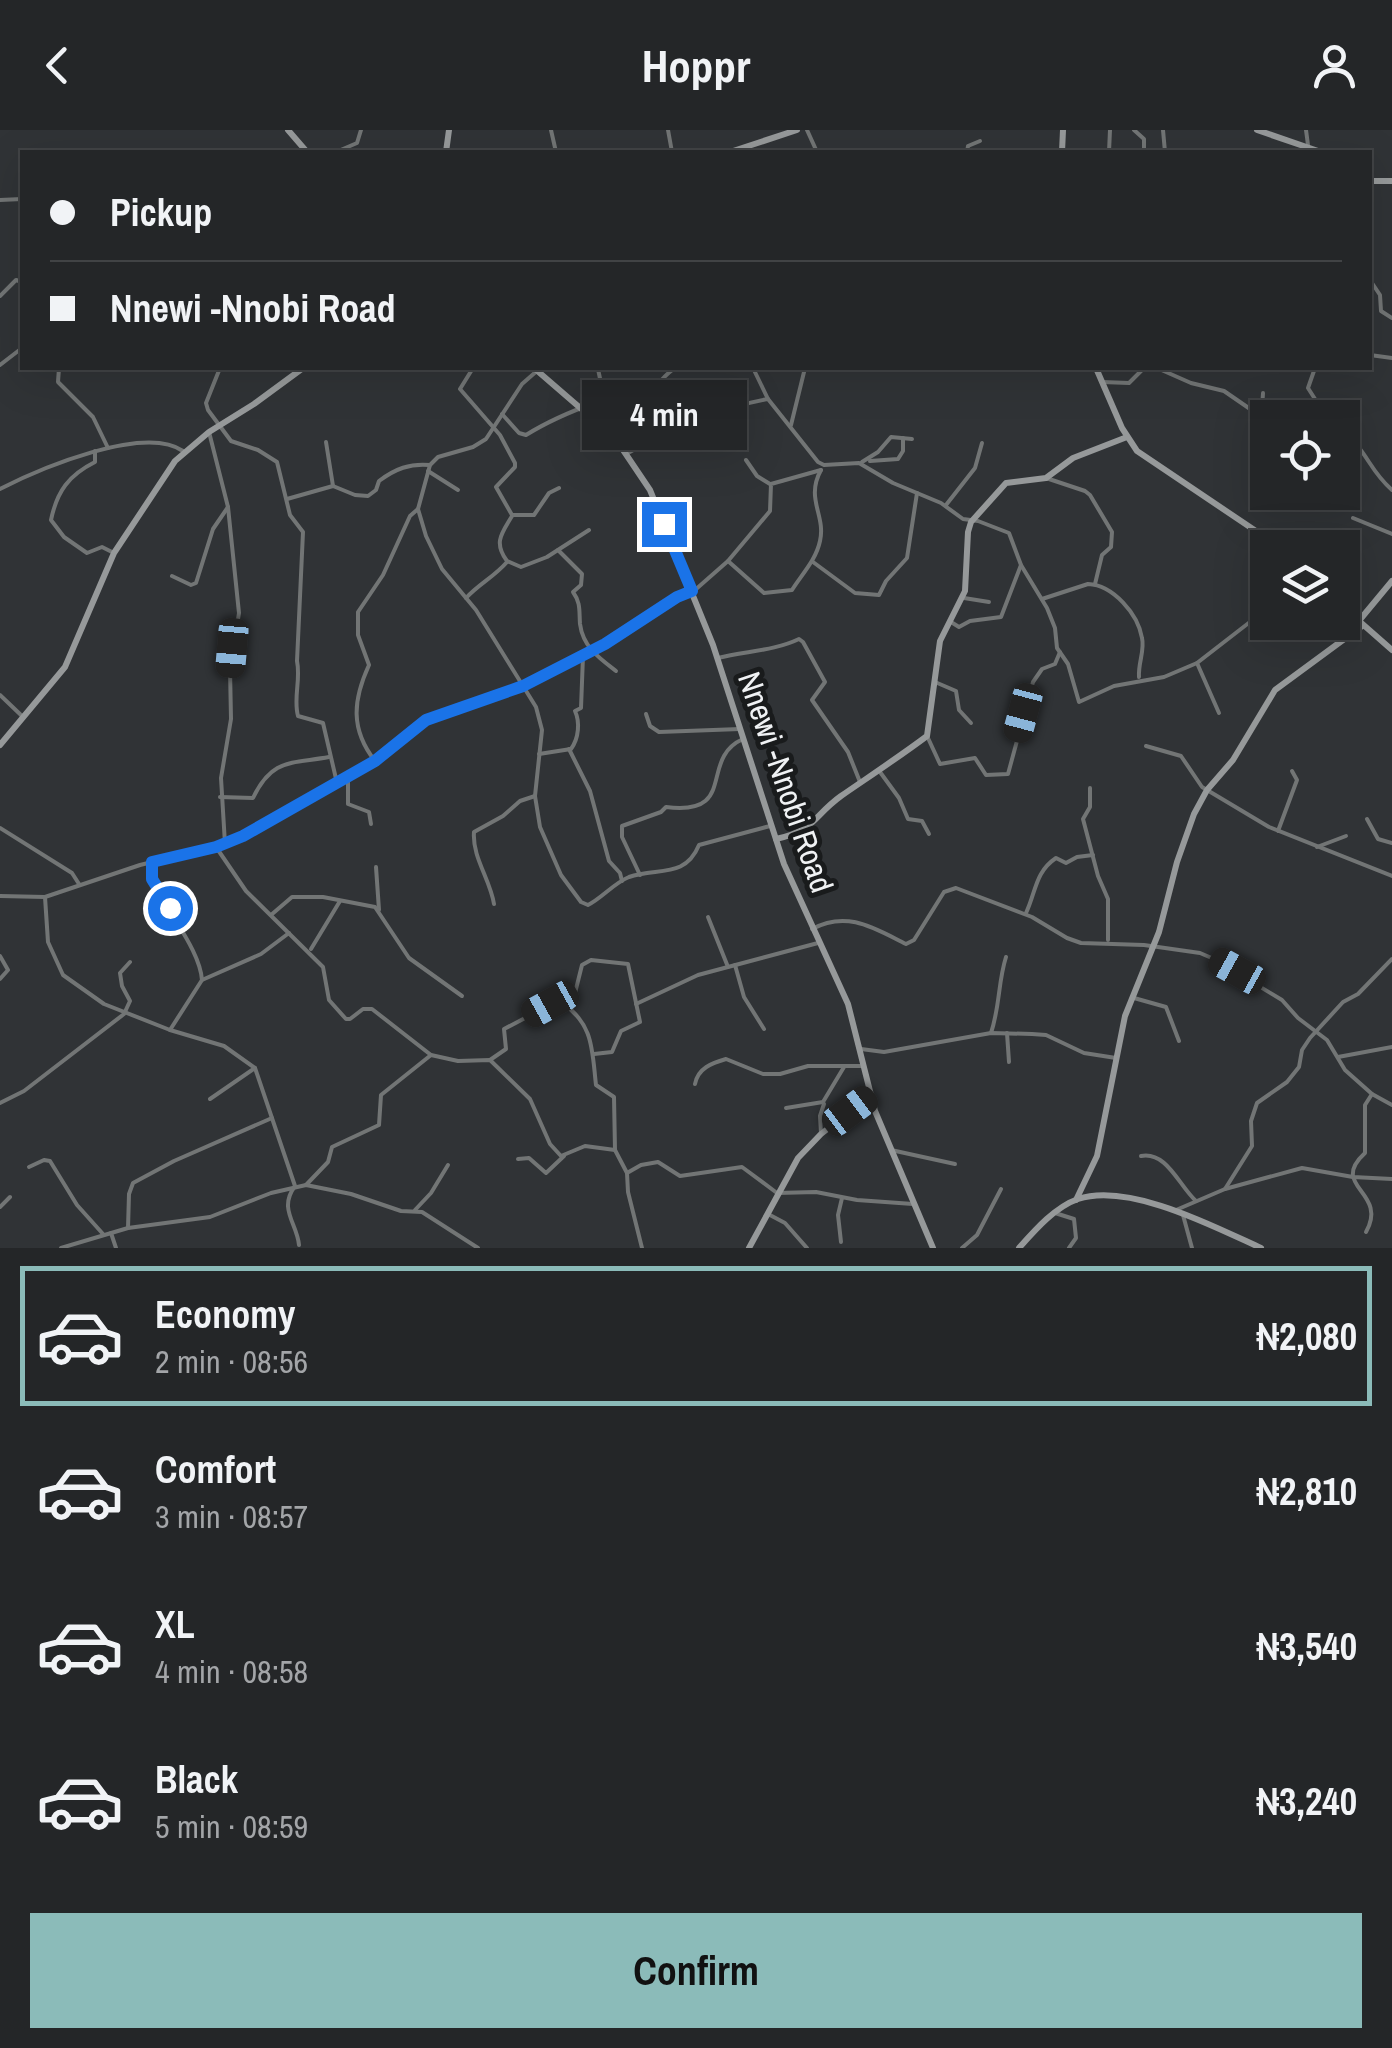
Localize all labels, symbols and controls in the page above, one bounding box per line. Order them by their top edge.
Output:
text: Hoppr [642,35,750,96]
icon: back [30,38,85,93]
icon: person [1307,38,1362,93]
text: Pickup [110,187,212,238]
text: Nnewi -Nnobi Road [110,283,396,334]
callout: 4 min [582,379,746,449]
text: 4 min [630,393,699,436]
map controls [1250,400,1360,640]
button: locate [1250,400,1360,510]
route end [642,502,687,547]
button: layers [1250,530,1360,640]
car [214,617,250,679]
street label: Nnewi -Nnobi Road [728,666,844,898]
car [1001,680,1045,746]
route start [148,886,193,931]
car [1203,943,1271,999]
car [516,976,584,1032]
car [817,1081,883,1141]
text: Economy [155,1289,295,1340]
icon: car [35,1291,125,1381]
text: ₦2,080 [1257,1311,1357,1362]
text: 2 min · 08:56 [155,1340,308,1383]
text: Comfort [155,1444,276,1495]
icon: car [35,1446,125,1536]
text: ₦2,810 [1257,1466,1357,1517]
text: 3 min · 08:57 [155,1495,308,1538]
text: XL [155,1599,195,1650]
icon: car [35,1601,125,1691]
text: ₦3,540 [1257,1621,1357,1672]
text: 4 min · 08:58 [155,1650,308,1693]
text: Black [155,1754,238,1805]
icon: car [35,1756,125,1846]
text: ₦3,240 [1257,1776,1357,1827]
text: 5 min · 08:59 [155,1805,308,1848]
button: Confirm [30,1913,1362,2028]

